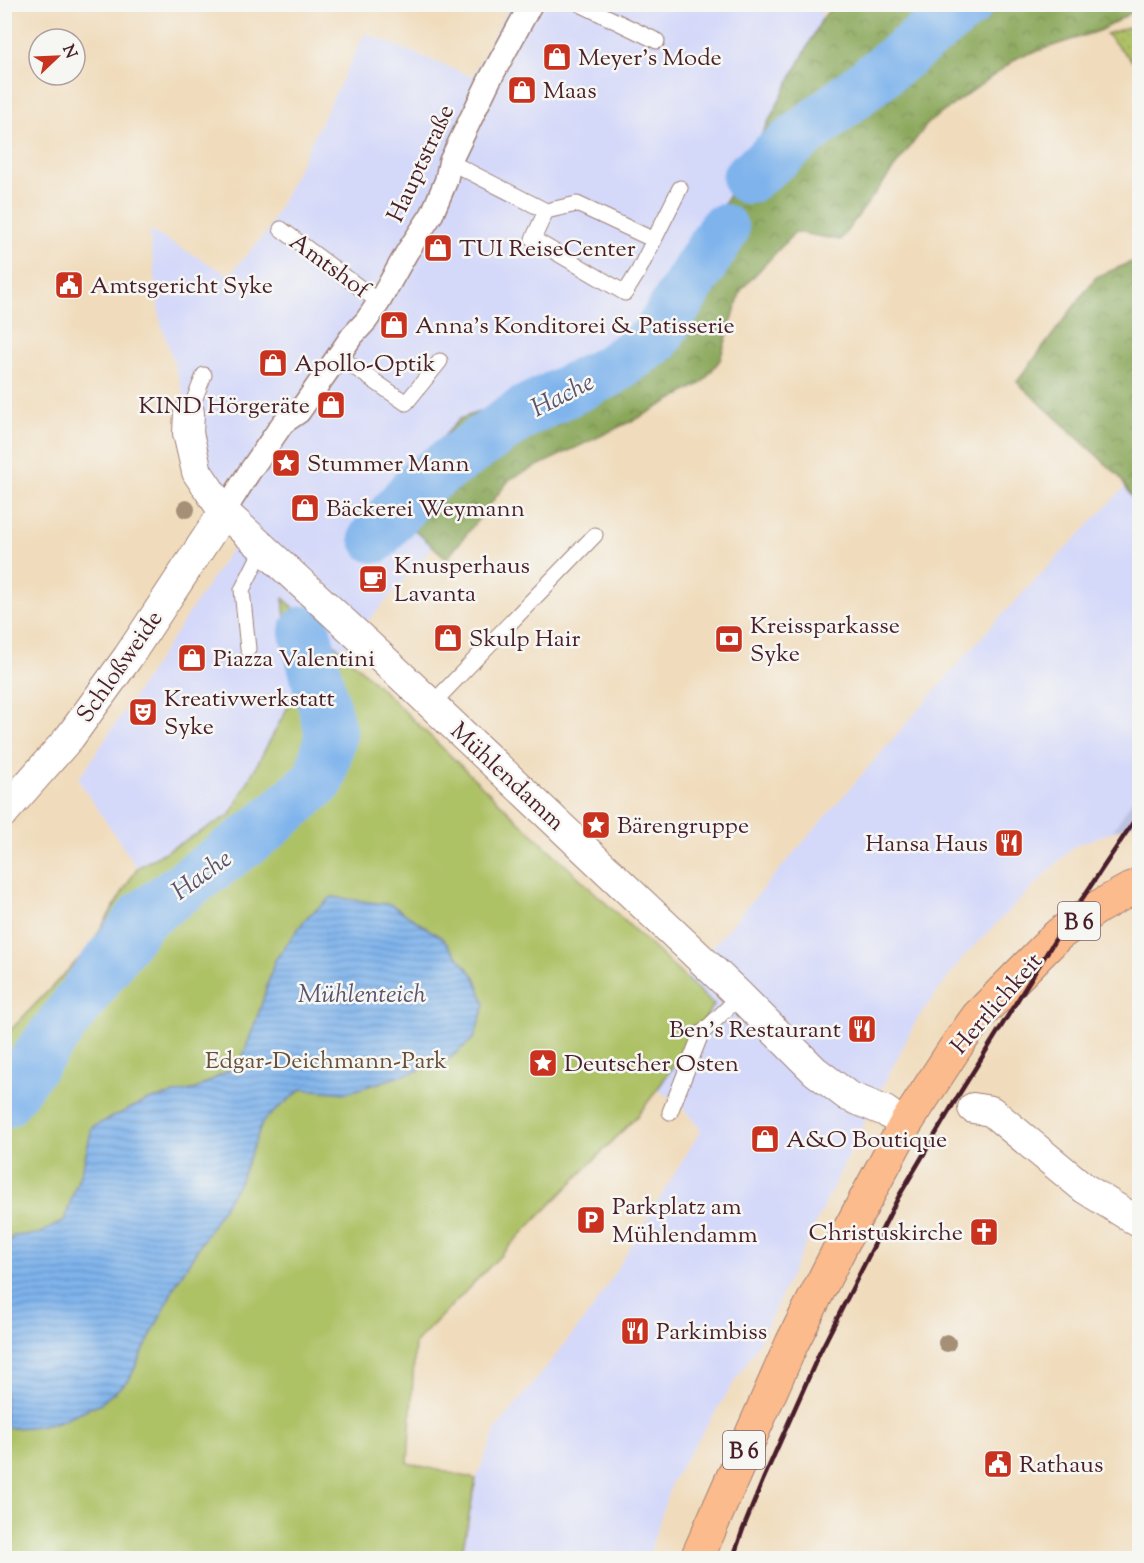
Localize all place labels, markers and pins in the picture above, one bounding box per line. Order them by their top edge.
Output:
shop icon: Meyer's Mode [541,41,573,73]
place label: Meyer's Mode [578,42,722,76]
shop icon: Maas [506,74,538,106]
place label: Maas [543,75,597,109]
shop icon: TUI ReiseCenter [422,232,454,264]
place label: TUI ReiseCenter [459,233,636,267]
public building icon: Amtsgericht Syke [53,269,85,301]
place label: Amtsgericht Syke [90,270,273,304]
shop icon: Anna's Konditorei & Patisserie [378,309,410,341]
place label: Anna's Konditorei & Patisserie [415,310,735,344]
shop icon: Apollo-Optik [257,347,289,379]
place label: Apollo-Optik [294,348,436,382]
shop icon: KIND Hörgeräte [315,389,347,421]
place label: KIND Hörgeräte [138,390,310,424]
place icon: Stummer Mann [270,447,302,479]
place label: Stummer Mann [307,448,470,482]
shop icon: Bäckerei Weymann [289,492,321,524]
place label: Bäckerei Weymann [326,493,525,527]
place label: Knusperhaus Lavanta [394,550,530,612]
cafe icon: Knusperhaus Lavanta [357,563,389,595]
place label: Kreissparkasse Syke [750,610,900,672]
shop icon: Skulp Hair [432,622,464,654]
place label: Skulp Hair [469,623,581,657]
bank icon: Kreissparkasse Syke [713,623,745,655]
shop icon: Piazza Valentini [176,642,208,674]
place label: Piazza Valentini [213,643,375,677]
place label: Kreativwerkstatt Syke [164,683,335,745]
theatre icon: Kreativwerkstatt Syke [127,696,159,728]
place icon: Bärengruppe [580,809,612,841]
place label: Bärengruppe [617,810,749,844]
restaurant icon: Hansa Haus [993,827,1025,859]
place label: Hansa Haus [865,828,988,862]
restaurant icon: Ben's Restaurant [846,1013,878,1045]
place label: Ben's Restaurant [669,1014,841,1048]
place icon: Deutscher Osten [527,1047,559,1079]
place label: Deutscher Osten [564,1048,739,1082]
shop icon: A&O Boutique [749,1123,781,1155]
place label: A&O Boutique [786,1124,947,1158]
place label: Parkplatz am Mühlendamm [612,1191,758,1253]
parking icon: Parkplatz am Mühlendamm [575,1204,607,1236]
church icon: Christuskirche [968,1216,1000,1248]
place label: Christuskirche [809,1217,963,1251]
restaurant icon: Parkimbiss [619,1315,651,1347]
place label: Parkimbiss [656,1316,767,1350]
public building icon: Rathaus [982,1448,1014,1480]
place label: Rathaus [1019,1449,1103,1483]

